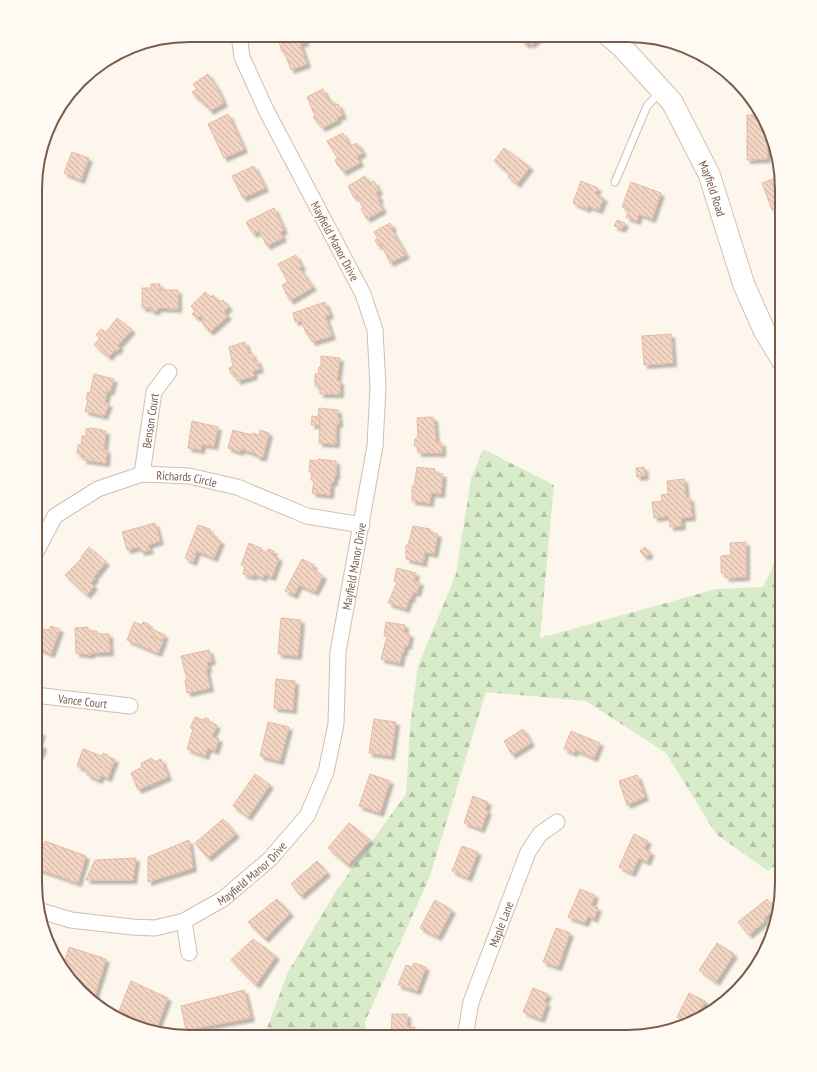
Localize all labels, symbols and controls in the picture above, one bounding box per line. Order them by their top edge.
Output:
street label: Mayfield Road [696,158,729,218]
street label: Mayfield Manor Drive [308,199,362,284]
street label: Benson Court [138,391,161,449]
street label: Richards Circle [156,467,219,490]
street label: Mayfield Manor Drive [338,521,369,611]
street label: Vance Court [56,690,109,711]
street label: Mayfield Manor Drive [214,838,289,908]
street label: Maple Lane [485,899,516,949]

